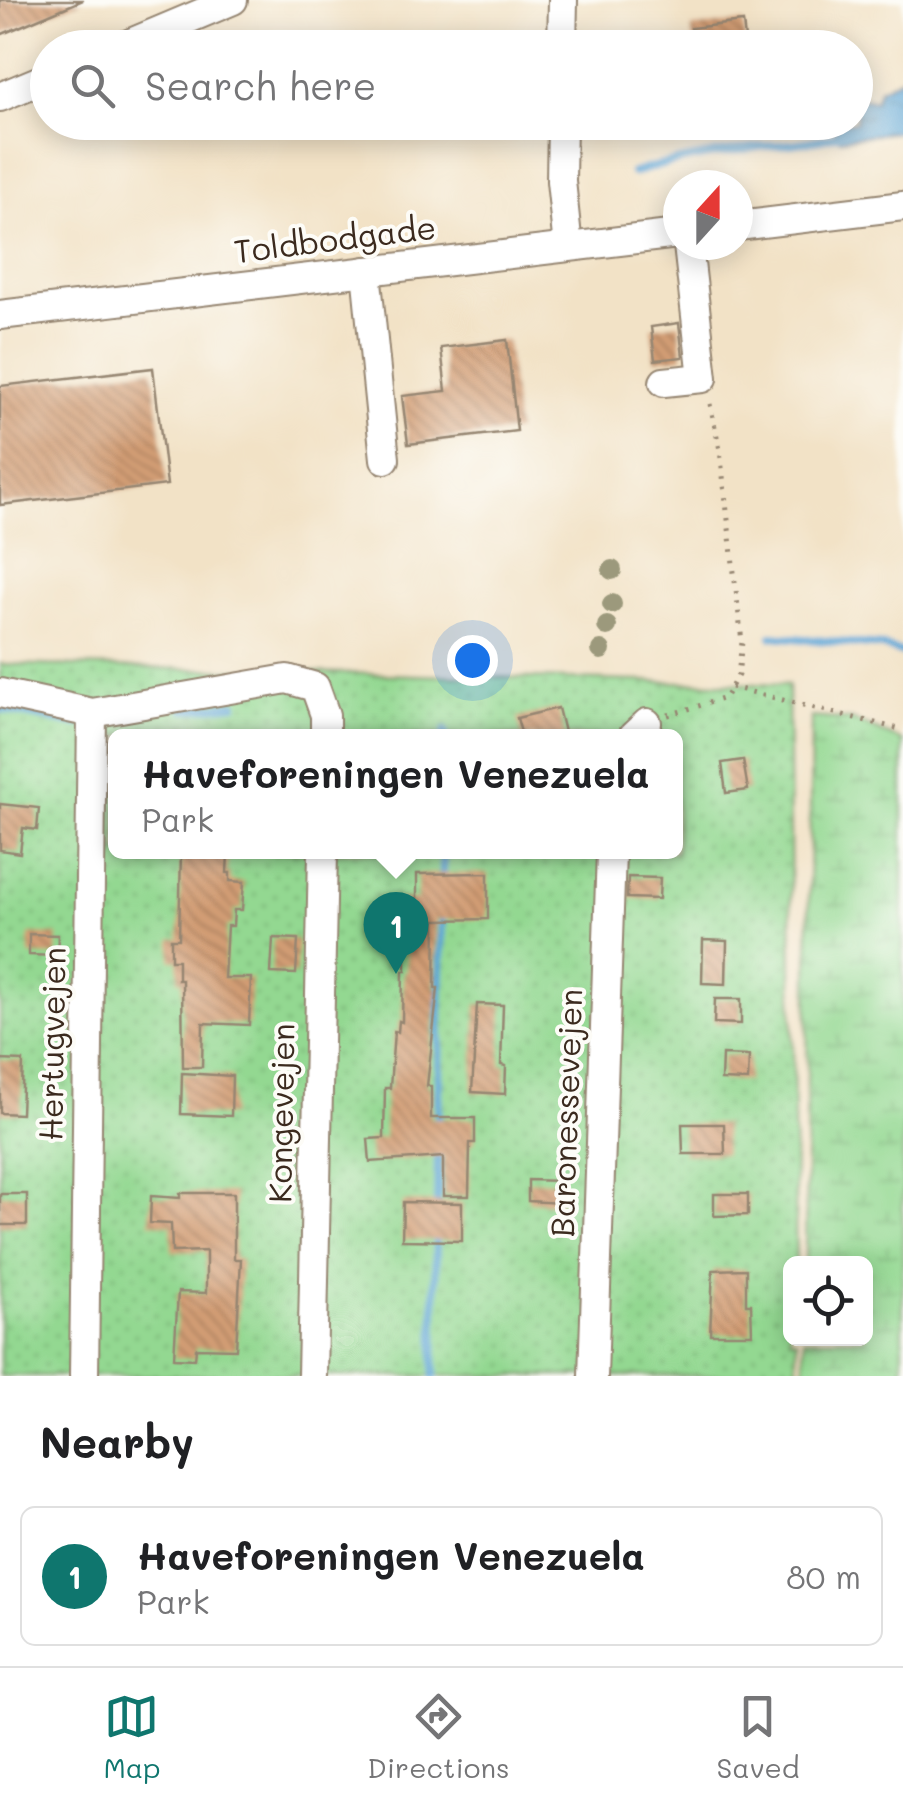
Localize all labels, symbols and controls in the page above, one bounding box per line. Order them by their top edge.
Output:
search box [30,30,873,140]
icon: search [65,58,120,113]
text: Search here [145,60,376,110]
north arrow [663,170,753,260]
street label: Toldbodgade [231,205,438,271]
your location [447,635,498,686]
popup [108,729,683,859]
text: Haveforeningen Venezuela [142,748,649,798]
text: Park [142,798,214,840]
pin: 1 [364,892,428,974]
street label: Hertugvejen [28,947,74,1141]
street label: Baronessevejen [540,988,590,1238]
street label: Kongevejen [257,1023,303,1203]
map controls [783,1256,873,1346]
button: locate [783,1256,873,1346]
text: Nearby [40,1414,194,1469]
text: Haveforeningen Venezuela [137,1530,645,1580]
text: 1 [67,1555,82,1597]
text: 80 m [786,1555,861,1597]
text: Park [137,1580,210,1622]
tab: Map [103,1689,160,1785]
tab: Directions [367,1689,510,1785]
tab: Saved [716,1689,800,1785]

